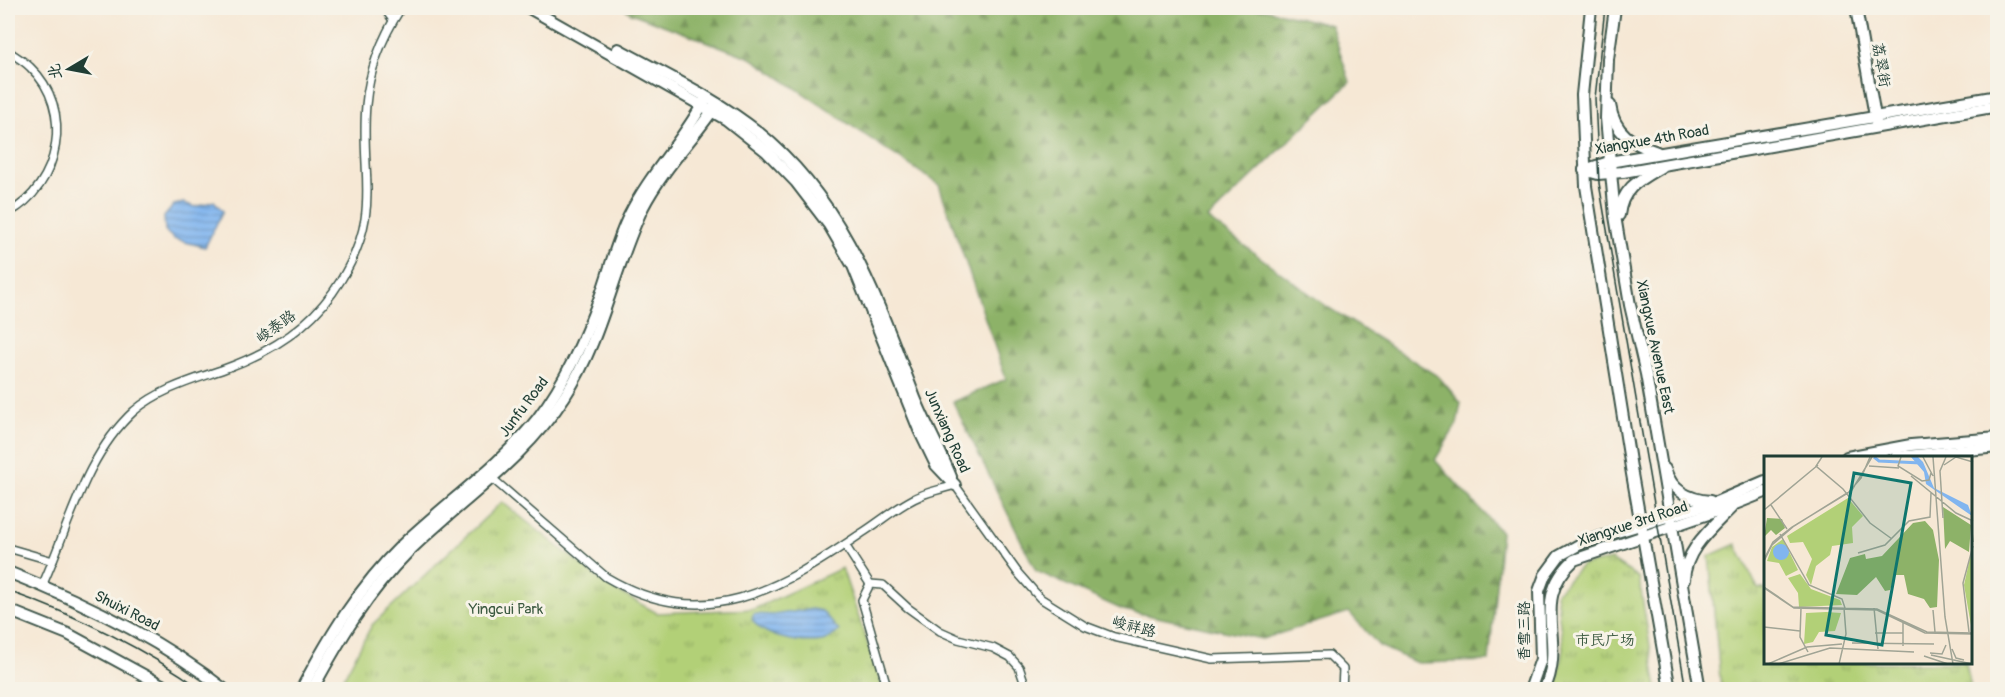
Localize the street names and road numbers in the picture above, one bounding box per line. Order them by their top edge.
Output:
street label: 荔翠街 [1868,41,1894,89]
street label: Xiangxue 4th Road [1593,121,1711,159]
street label: Xiangxue Avenue East [1632,278,1679,417]
street label: 峻泰路 [252,306,300,348]
street label: Junfu Road [495,373,553,441]
street label: Junxiang Road [920,386,974,476]
street label: Xiangxue 3rd Road [1576,497,1690,551]
street label: Shuixi Road [91,587,163,635]
street label: 香雪三路 [1515,601,1534,661]
street label: 峻祥路 [1110,612,1158,642]

